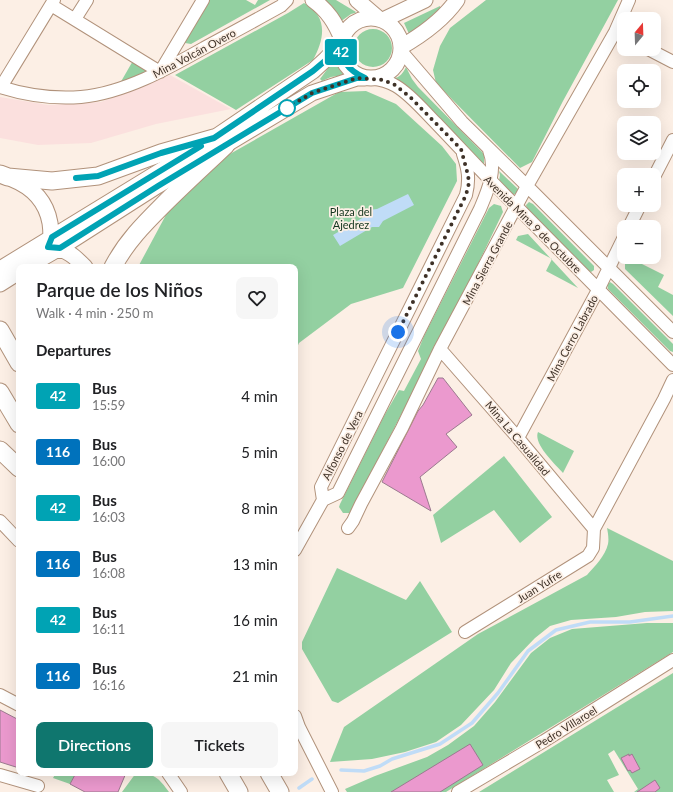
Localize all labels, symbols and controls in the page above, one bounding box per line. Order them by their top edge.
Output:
north arrow [617,12,661,56]
map controls [617,12,661,264]
street label: Mina Volcán Overo [150,26,238,80]
line badge: 42 [323,39,359,65]
text: 42 [333,43,349,60]
button: locate [617,64,661,108]
unlabelled marker [278,99,296,117]
button: layers [617,116,661,160]
button: + [617,168,661,212]
street label: Avenida Mina 9 de Octubre [482,173,585,276]
park label: Plaza del Ajedrez [330,205,372,231]
street label: Mina Sierra Grande [459,219,515,307]
button: − [617,220,661,264]
button: heart [236,277,278,319]
text: Parque de los Niños [36,278,203,301]
street label: Mina Cerro Labrado [544,293,600,383]
text: Walk · 4 min · 250 m [36,305,154,321]
your location [388,322,408,342]
text: Departures [36,341,111,359]
text: Bus [92,379,117,397]
text: 42 [50,387,66,404]
text: 4 min [241,387,278,405]
text: 15:59 [92,397,125,413]
street label: Mina La Casualidad [483,398,553,478]
street label: Alfonso de Vera [319,408,365,482]
text: Bus [92,435,117,453]
text: 116 [46,443,70,460]
text: 5 min [241,443,278,461]
text: 16:00 [92,453,125,469]
text: Bus [92,491,117,509]
text: 42 [50,499,66,516]
text: 8 min [241,499,278,517]
text: 16:03 [92,509,125,525]
text: Bus [92,547,117,565]
text: 116 [46,555,70,572]
text: 13 min [232,555,278,573]
text: 16:08 [92,565,125,581]
street label: Juan Yufre [514,567,564,605]
text: Bus [92,603,117,621]
text: 42 [50,611,66,628]
text: 16 min [232,611,278,629]
text: 16:11 [92,621,125,637]
text: Bus [92,659,117,677]
text: 116 [46,667,70,684]
text: 21 min [232,667,278,685]
text: 16:16 [92,677,125,693]
street label: Pedro Villaroel [533,703,599,751]
button: Directions [36,722,153,768]
button: Tickets [161,722,278,768]

